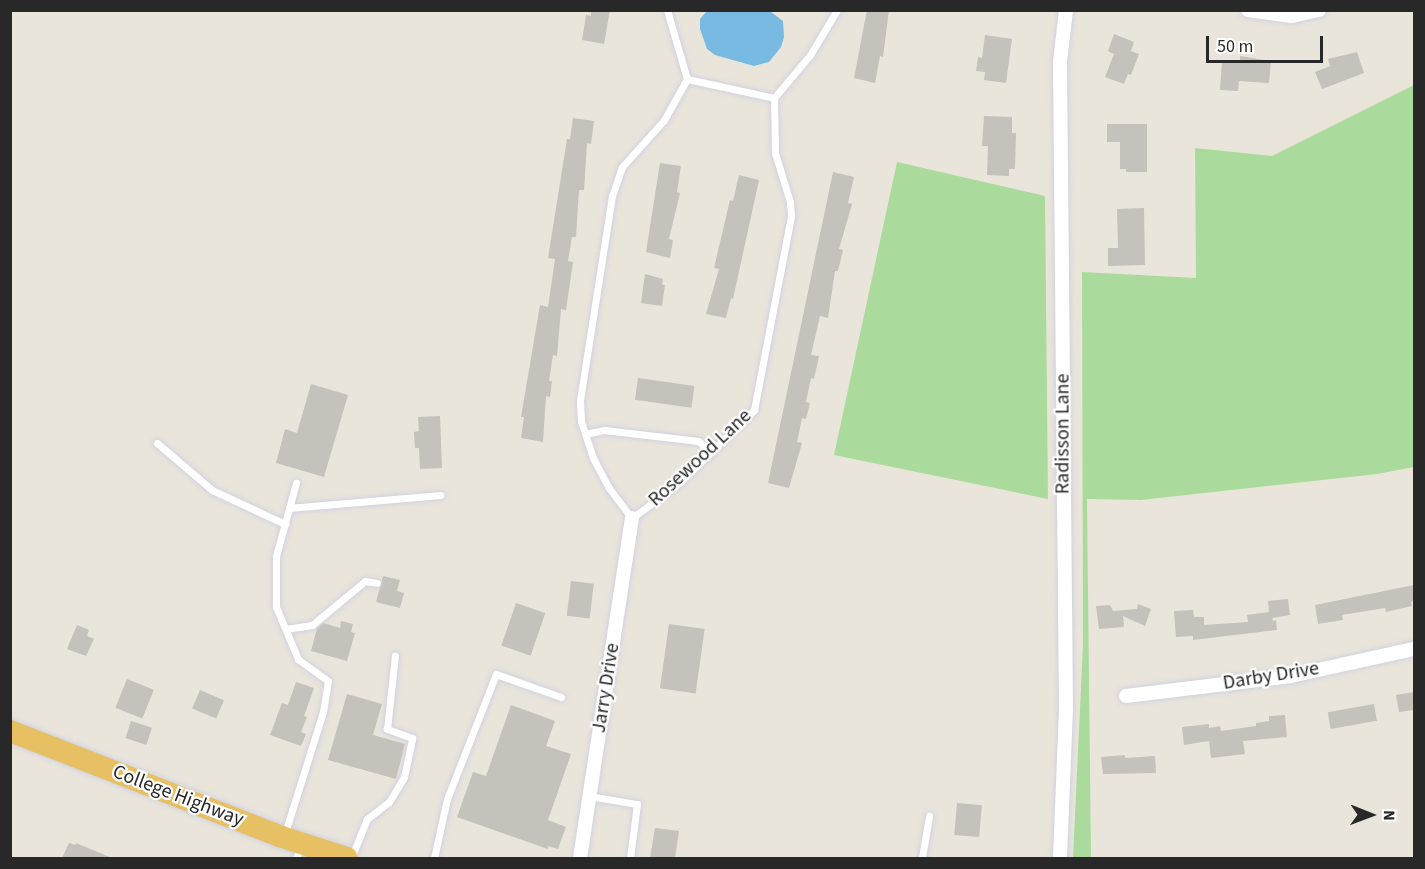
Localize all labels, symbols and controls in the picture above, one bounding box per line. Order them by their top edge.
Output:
scale bar [1209,24,1326,62]
text: 50 m [1217,34,1253,59]
street label: Radisson Lane [1051,374,1075,494]
street label: Rosewood Lane [644,404,756,512]
street label: Jarry Drive [587,641,625,735]
street label: Darby Drive [1221,657,1321,695]
street label: College Highway [109,760,247,832]
north arrow [1341,785,1401,845]
text: N [1378,810,1400,821]

